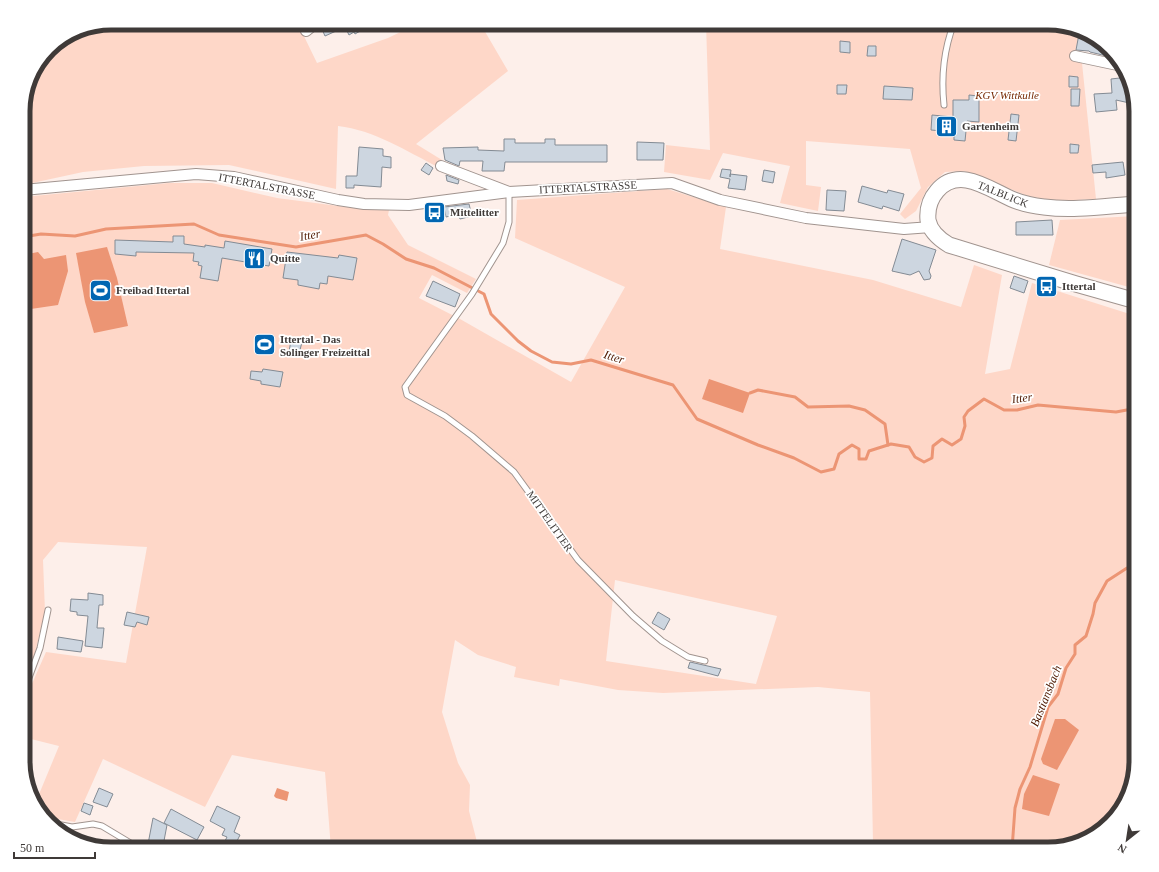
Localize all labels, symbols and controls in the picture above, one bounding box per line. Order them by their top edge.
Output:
park label: KGV Wittkulle [974,89,1039,101]
building icon: Gartenheim [934,113,960,139]
place label: Gartenheim [962,120,1019,132]
street label: ITTERTALSTRASSE [218,171,317,201]
street label: ITTERTALSTRASSE [539,178,638,196]
street label: TALBLICK [976,178,1030,210]
bus stop icon: Mittelitter [421,199,447,225]
place label: Mittelitter [450,206,499,218]
water label: Itter [298,226,322,244]
restaurant icon: Quitte [242,245,268,271]
place label: Quitte [270,252,300,264]
bus stop icon: Ittertal [1034,273,1060,299]
sports icon: Freibad Ittertal [88,277,114,303]
place label: Ittertal [1062,280,1096,292]
place label: Freibad Ittertal [116,284,189,296]
sports icon: Ittertal - Das Solinger Freizeittal [252,332,278,358]
place label: Ittertal - Das Solinger Freizeittal [280,333,370,358]
water label: Itter [601,347,626,367]
water label: Itter [1010,390,1033,406]
street label: MITTELITTER [525,488,576,554]
water label: Bastiansbach [1027,663,1065,729]
north arrow [1107,820,1147,860]
scale bar [14,834,95,860]
text: 50 m [20,841,45,855]
text: N [1116,841,1128,856]

